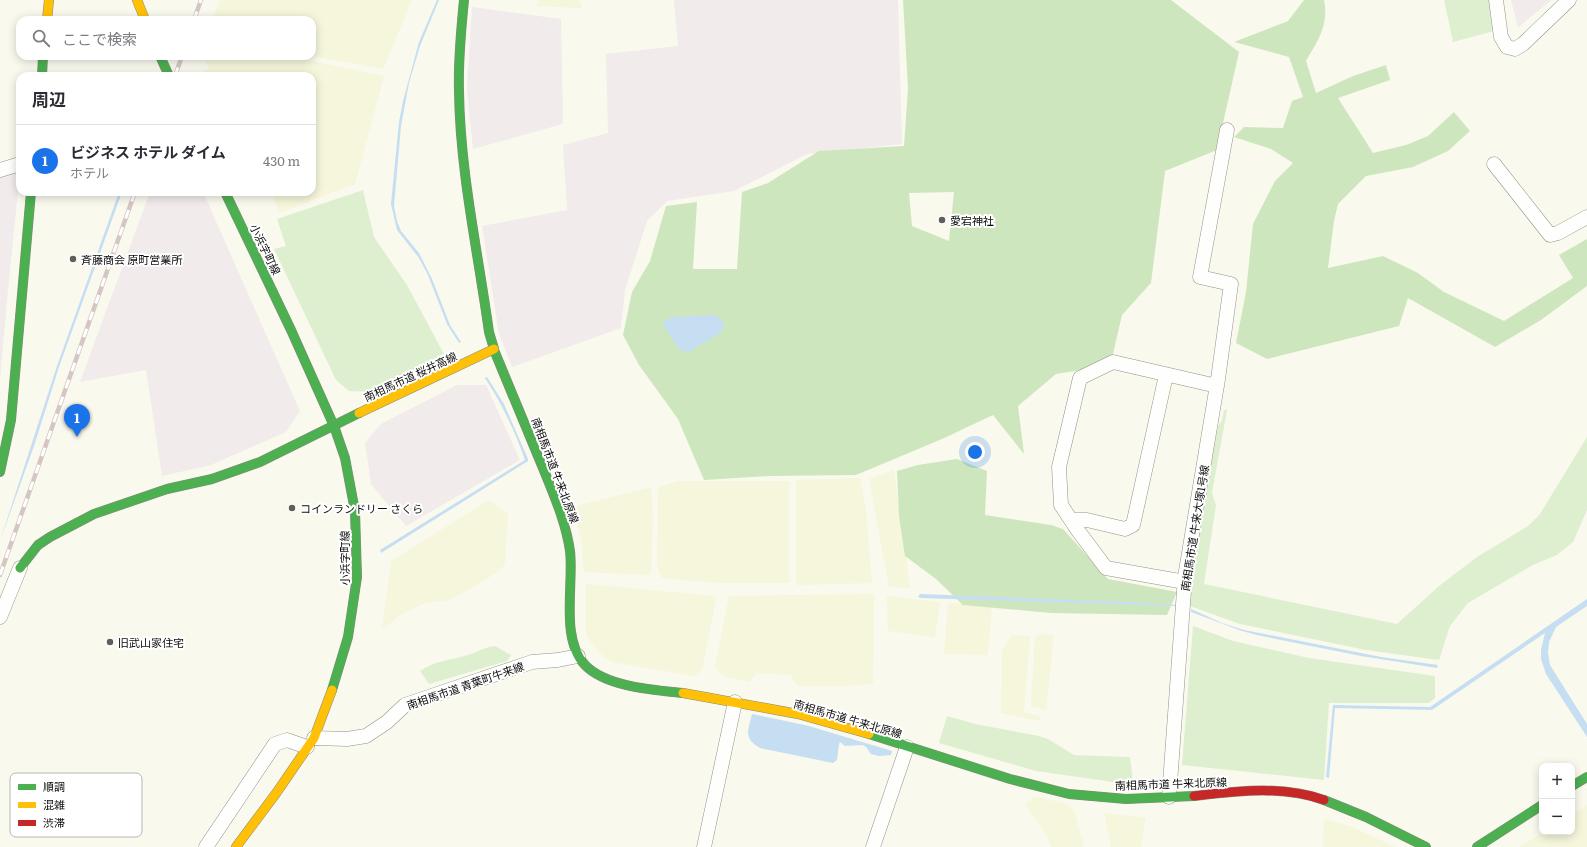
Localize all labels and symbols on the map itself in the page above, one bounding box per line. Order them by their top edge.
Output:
place label: 愛宕神社 [950,212,994,228]
marker: 愛宕神社 [937,215,947,225]
street label: 小浜字町線 [247,221,285,277]
place label: 斉藤商会 原町営業所 [81,251,183,267]
marker: 斉藤商会 原町営業所 [68,254,78,264]
street label: 南相馬市道 桜井高線 [361,347,459,405]
pin: 1 [64,404,90,437]
street label: 南相馬市道 牛来北原線 [528,415,584,525]
your location [965,442,985,462]
street label: 南相馬市道 牛来大塚1号線 [1176,464,1212,592]
place label: コインランドリー さくら [300,500,423,516]
marker: コインランドリー さくら [287,503,297,513]
street label: 小浜字町線 [336,531,352,586]
place label: 旧武山家住宅 [118,634,184,650]
marker: 旧武山家住宅 [105,637,115,647]
street label: 南相馬市道 青葉町牛来線 [404,657,526,713]
street label: 南相馬市道 牛来北原線 [792,695,904,741]
legend [10,773,142,837]
street label: 南相馬市道 牛来北原線 [1115,773,1227,793]
text: 順調 [43,778,65,794]
text: 混雑 [43,796,65,812]
text: 渋滞 [43,814,65,830]

